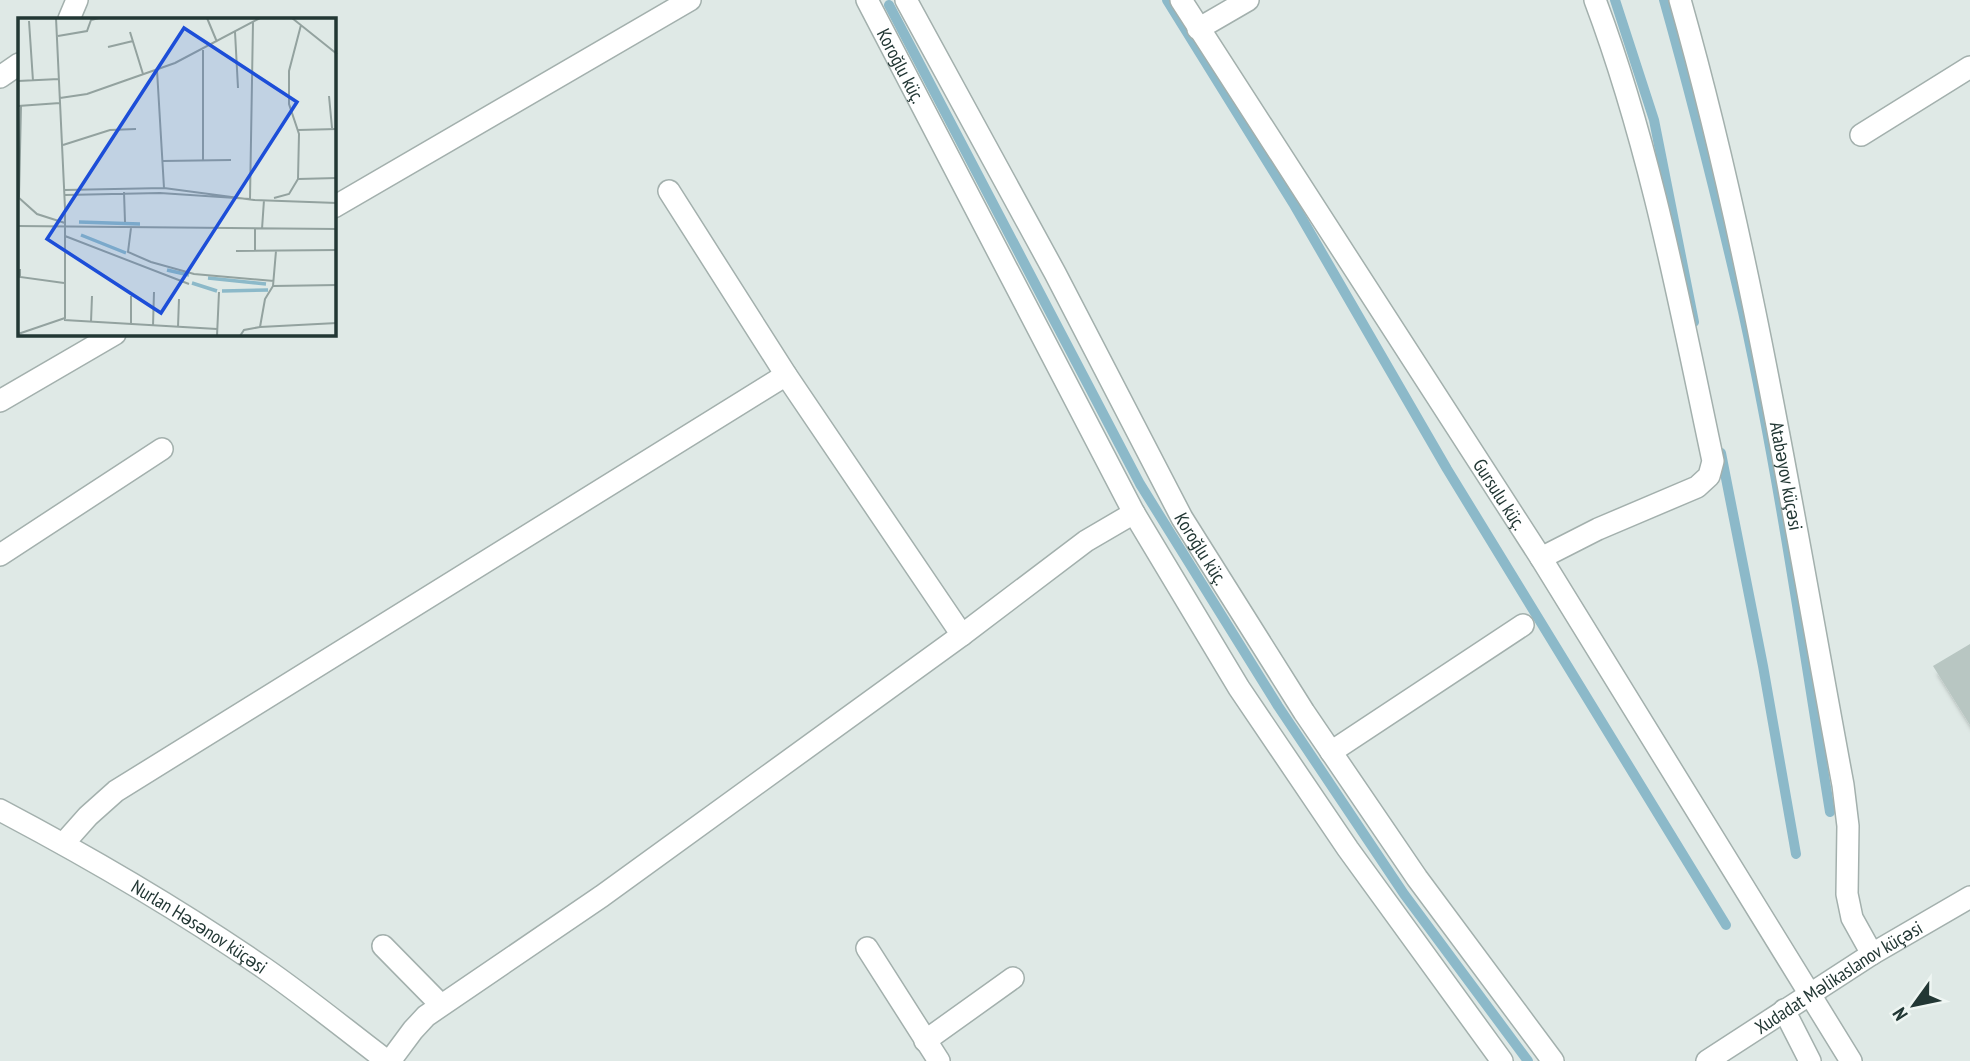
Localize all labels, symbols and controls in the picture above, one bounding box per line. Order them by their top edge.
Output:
inset map [18,18,336,336]
street label: Koroğlu küç. [872,24,931,107]
street label: Atabəyov küçəsi [1765,420,1808,532]
street label: Gursulu küç. [1468,454,1532,534]
street label: Koroğlu küç. [1169,508,1233,589]
street label: Nurlan Həsənov küçəsi [127,874,272,979]
street label: Xudadat Məlikaslanov küçəsi [1750,915,1927,1039]
north arrow [1879,970,1949,1040]
text: N [1887,1003,1913,1025]

